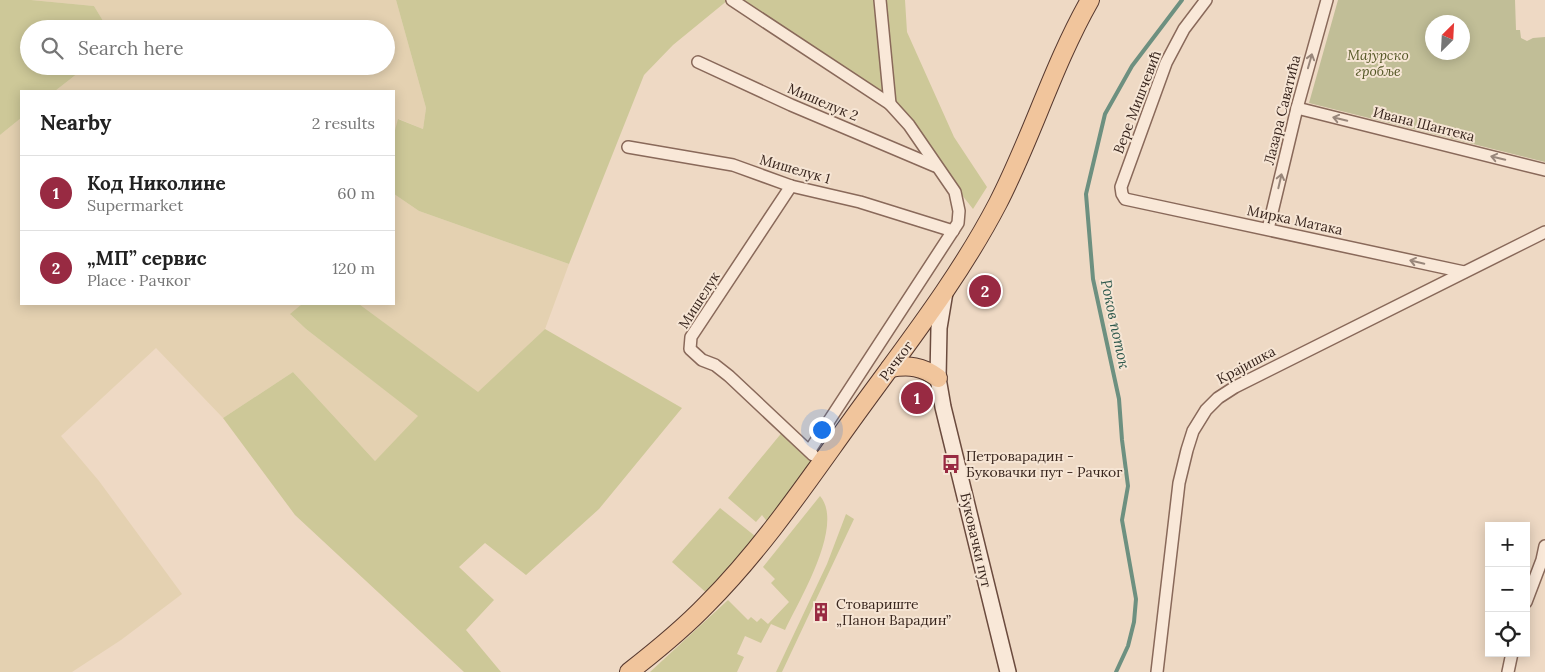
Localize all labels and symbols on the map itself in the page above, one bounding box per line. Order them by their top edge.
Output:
north arrow [1425,15,1470,60]
park label: Мајурско гробље [1347,46,1409,80]
street label: Вере Мишчевић [1109,48,1165,156]
street label: Лазара Саватића [1260,53,1304,167]
one-way arrow [1305,53,1315,69]
street label: Мишелук 2 [785,79,861,125]
street label: Ивана Шантека [1371,103,1477,145]
one-way arrow [1332,114,1348,123]
street label: Мишелук 1 [758,150,832,188]
one-way arrow [1490,153,1506,162]
one-way arrow [1275,174,1285,190]
street label: Мирка Матака [1245,201,1345,239]
one-way arrow [1409,256,1425,266]
street label: Мишелук [674,268,724,332]
pin: 2 [969,272,1001,310]
water label: Роков поток [1097,278,1134,371]
street label: Рачког [875,338,917,384]
street label: Крајишка [1214,342,1278,388]
pin: 1 [901,379,933,417]
your location [809,417,835,443]
place label: Петроварадин - Буковачки пут - Рачког [966,447,1122,481]
bus stop icon: Петроварадин - Буковачки пут - Рачког [940,453,962,475]
street label: Буковачки пут [956,491,996,589]
place label: Стовариште „Панон Варадин” [836,595,951,629]
building icon: Стовариште „Панон Варадин” [810,601,832,623]

